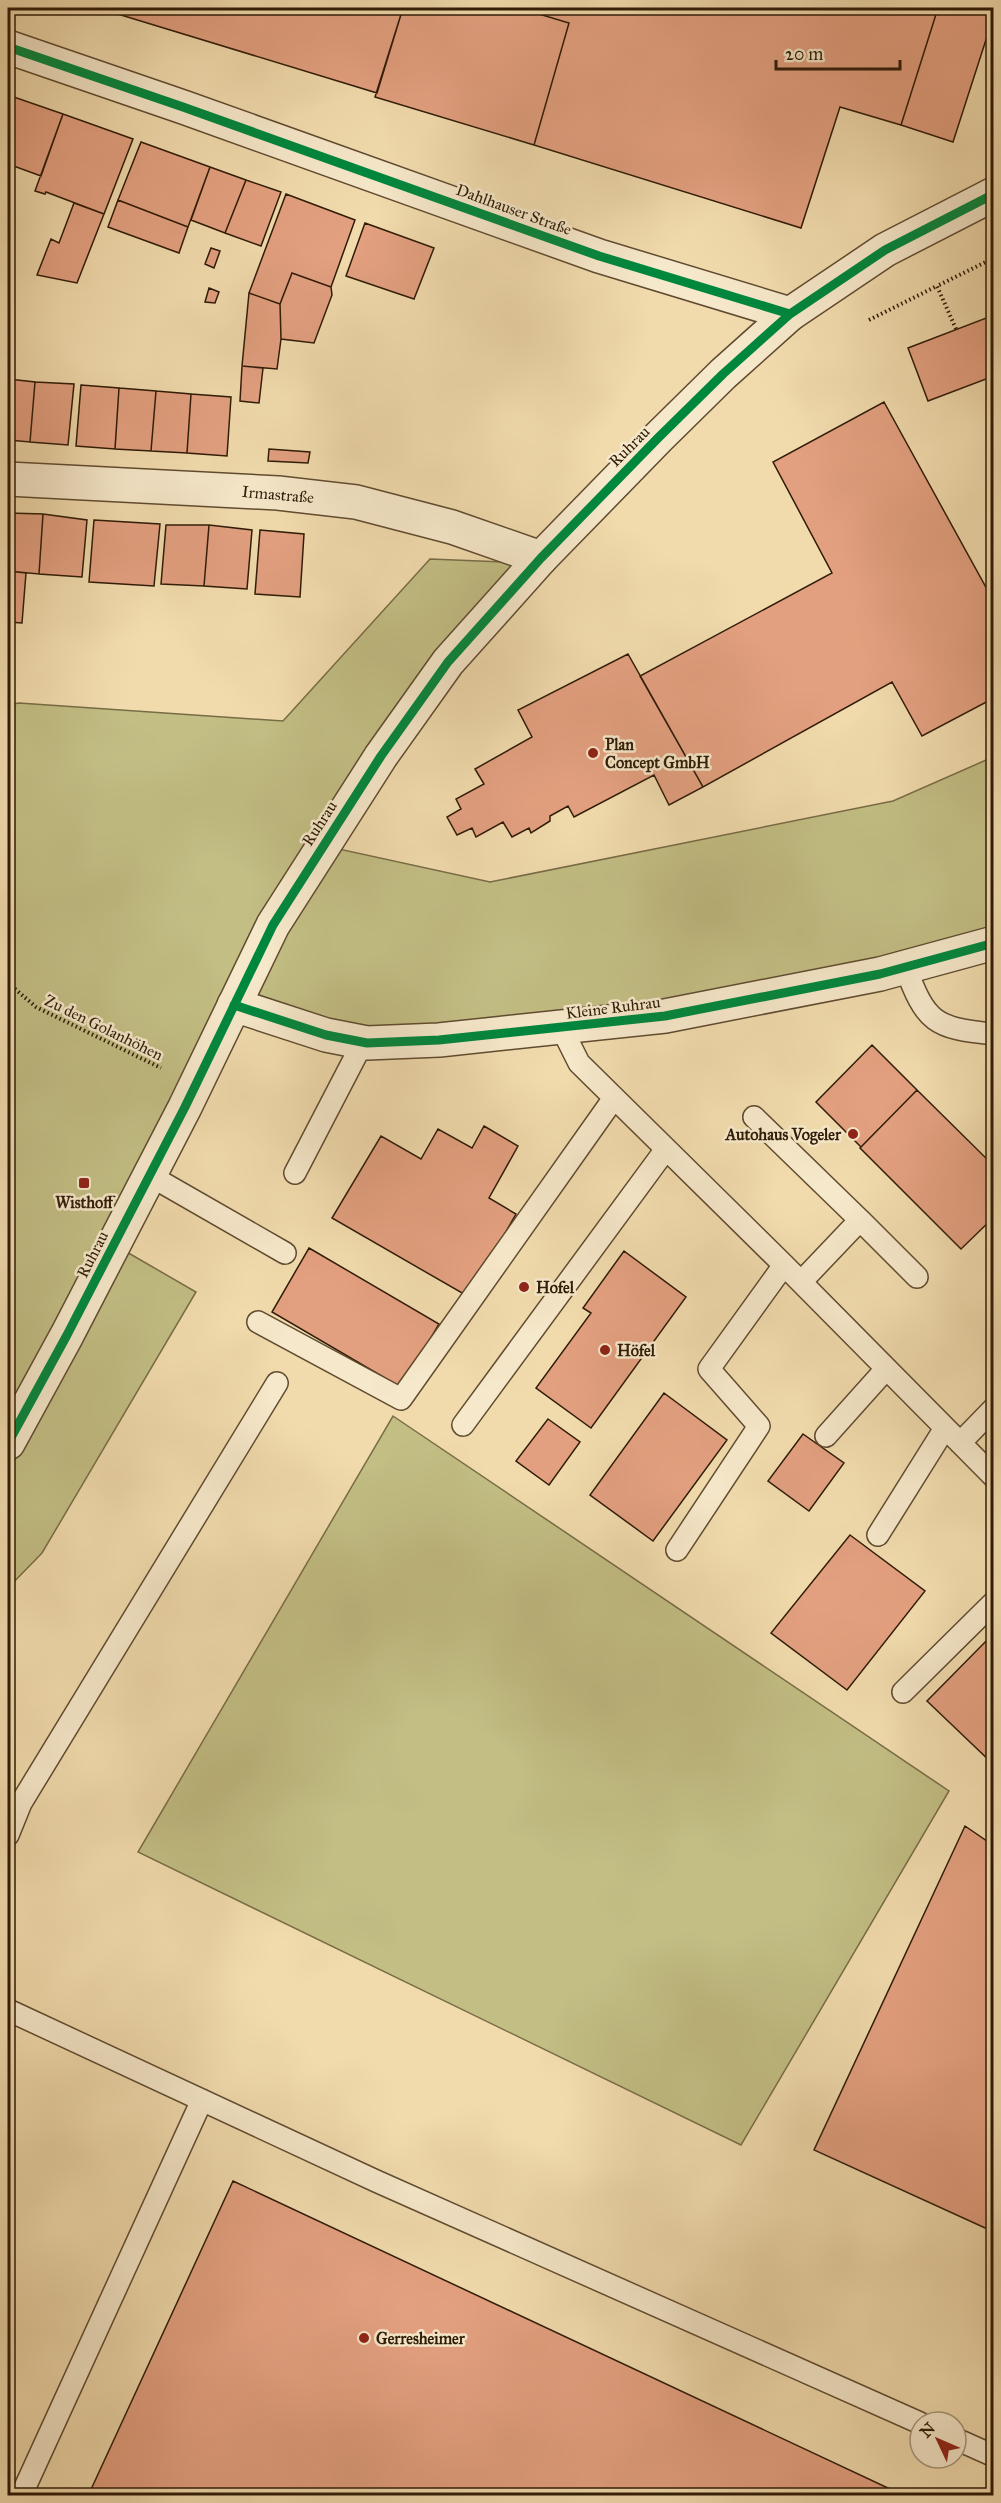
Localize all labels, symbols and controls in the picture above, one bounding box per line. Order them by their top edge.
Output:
scale bar [776,33,900,71]
text: 20 m [785,43,823,65]
street label: Dahlhauser Straße [454,180,574,239]
street label: Ruhrau [605,422,654,471]
street label: Irmastraße [241,482,315,507]
place label: Plan Concept GmbH [605,735,710,773]
marker: Plan Concept GmbH [586,746,600,760]
street label: Ruhrau [298,797,341,849]
street label: Zu den Golanhöhen [41,991,166,1065]
street label: Kleine Ruhrau [565,992,662,1023]
place label: Autohaus Vogeler [724,1125,842,1145]
marker: Autohaus Vogeler [846,1127,860,1141]
marker: Wisthoff [77,1176,91,1190]
place label: Wisthoff [55,1193,116,1212]
street label: Ruhrau [73,1227,112,1281]
place label: Hofel [536,1278,575,1297]
marker: Hofel [517,1280,531,1294]
place label: Höfel [617,1341,656,1360]
marker: Höfel [598,1343,612,1357]
place label: Gerresheimer [376,2329,466,2348]
marker: Gerresheimer [357,2331,371,2345]
north arrow [908,2410,968,2470]
text: N [916,2418,939,2441]

